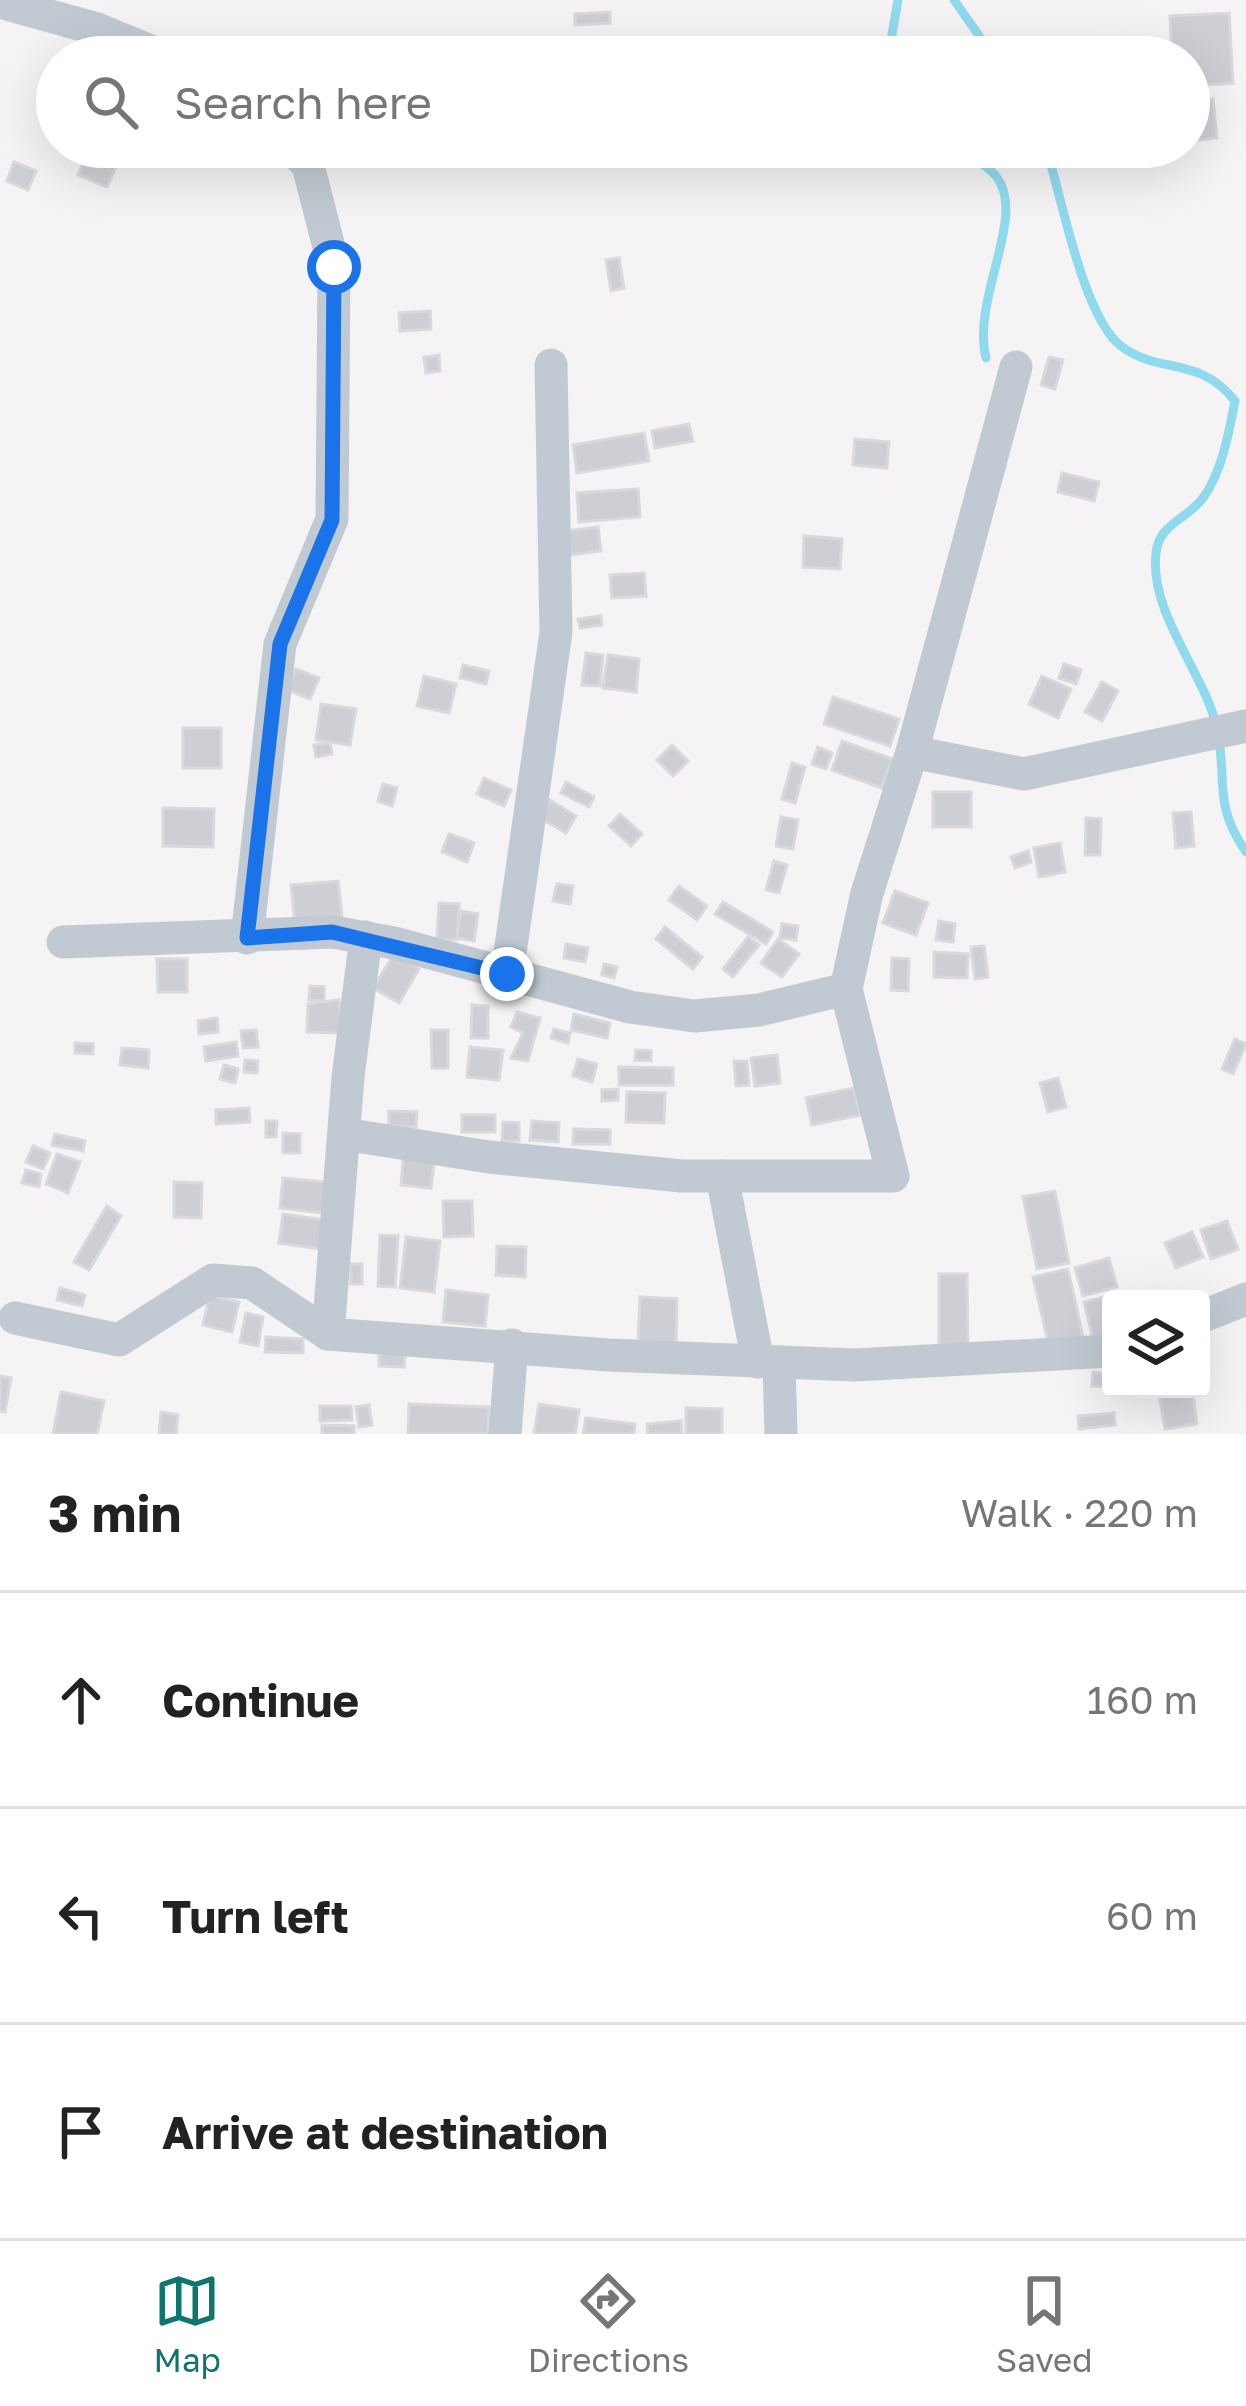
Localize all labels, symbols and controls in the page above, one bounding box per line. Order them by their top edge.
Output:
search box [36,36,1210,168]
icon: search [78,69,144,135]
text: Search here [174,75,432,129]
route start [307,240,361,294]
route end [480,947,534,1001]
map controls [1102,1290,1210,1398]
button: layers [1102,1290,1210,1398]
text: 3 min [48,1482,181,1543]
text: Walk · 220 m [961,1489,1198,1536]
icon: ahead [48,1667,114,1733]
text: Continue [162,1673,359,1727]
text: 160 m [1087,1676,1198,1723]
icon: left [48,1883,114,1949]
text: Turn left [162,1889,349,1943]
text: 60 m [1106,1892,1198,1939]
icon: arrive [48,2099,114,2165]
text: Arrive at destination [162,2105,608,2159]
tab: Map [154,2268,221,2379]
tab: Directions [528,2268,689,2379]
tab: Saved [996,2268,1092,2379]

